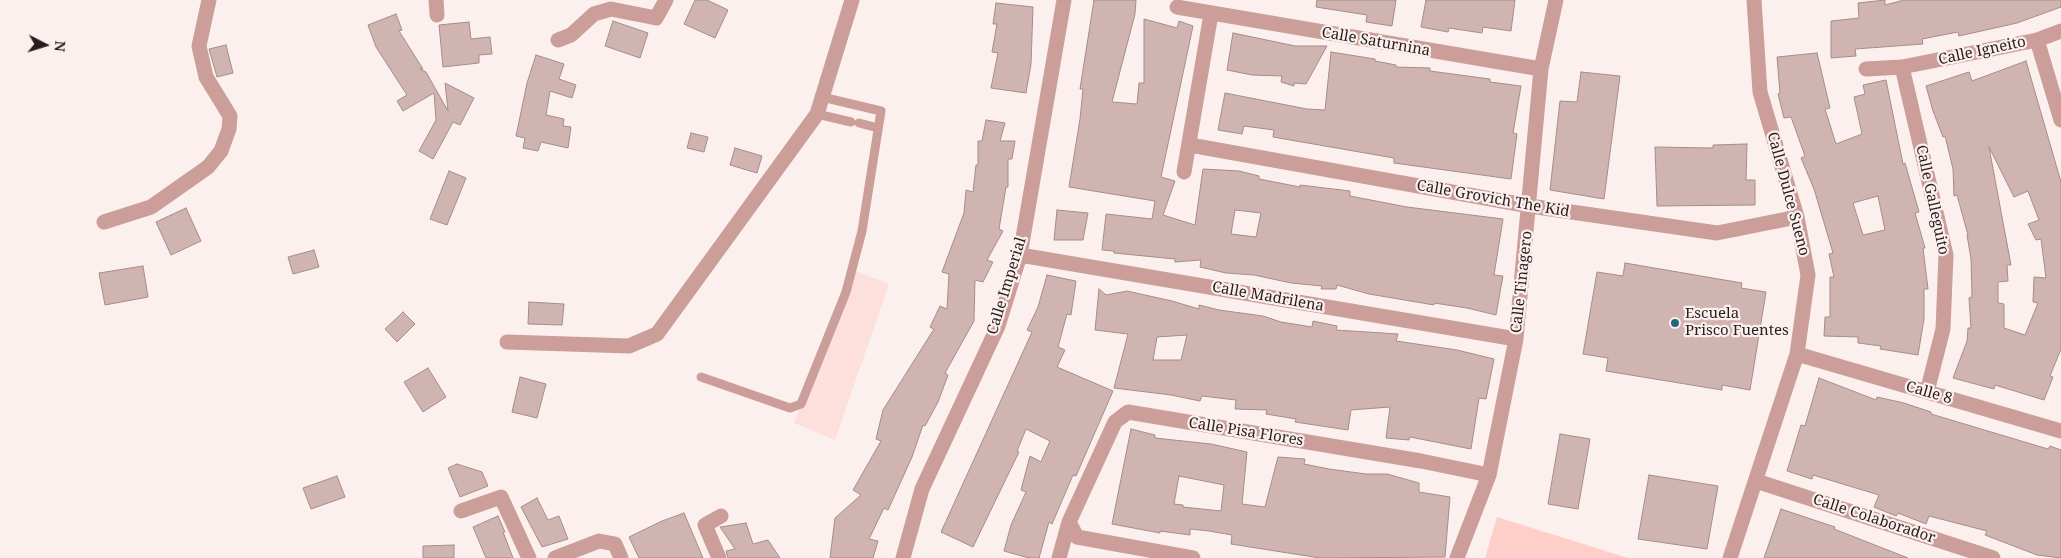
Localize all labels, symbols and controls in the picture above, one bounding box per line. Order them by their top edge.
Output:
north arrow [20,20,70,70]
street label: Calle Saturnina [1320,24,1432,60]
street label: Calle Igneito [1937,33,2027,69]
text: N [50,40,70,53]
street label: Calle Dulce Sueno [1763,130,1813,258]
street label: Calle Galleguito [1912,144,1952,256]
street label: Calle Grovich The Kid [1415,177,1571,221]
street label: Calle Tinagero [1508,230,1536,334]
street label: Calle Imperial [984,235,1030,337]
street label: Calle Madrilena [1211,278,1325,316]
place label: Escuela Prisco Fuentes [1685,305,1789,340]
marker: Escuela Prisco Fuentes [1669,317,1681,329]
street label: Calle 8 [1904,378,1954,408]
street label: Calle Pisa Flores [1187,414,1305,450]
street label: Calle Colaborador [1810,491,1938,547]

